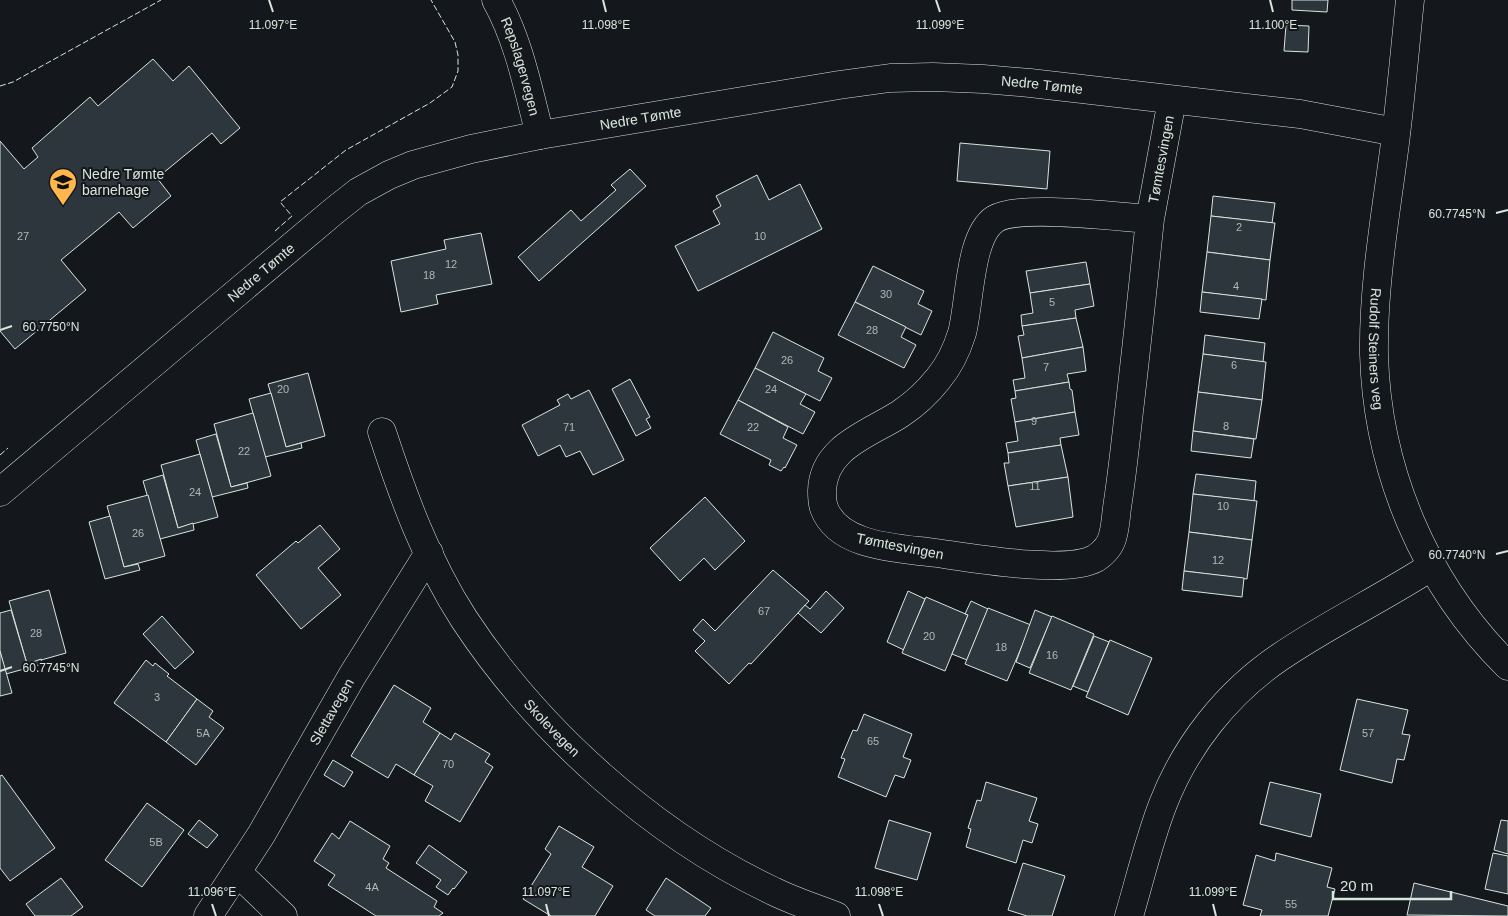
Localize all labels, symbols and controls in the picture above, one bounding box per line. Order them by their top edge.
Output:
street label: Repslagervegen [498,15,543,117]
text: 11.097°E [249,18,297,32]
text: 11.098°E [582,18,630,32]
text: 11.099°E [916,18,964,32]
text: 11.100°E [1249,18,1297,32]
street label: Nedre Tømte [1000,73,1084,97]
street label: Nedre Tømte [599,103,683,133]
street label: Tømtesvingen [1145,114,1177,204]
place label: Nedre Tømte barnehage [82,166,164,198]
school or university icon: Nedre Tømte barnehage [48,167,78,206]
text: 60.7745°N [1429,207,1485,221]
house number: 2 [1236,221,1242,233]
house number: 27 [17,230,29,242]
house number: 10 [754,230,766,242]
street label: Nedre Tømte [224,240,298,305]
house number: 12 [445,258,457,270]
house number: 18 [423,269,435,281]
house number: 4 [1233,280,1239,292]
street label: Rudolf Steiners veg [1366,287,1387,411]
house number: 30 [880,288,892,300]
house number: 5 [1049,296,1055,308]
text: 60.7750°N [23,320,79,334]
house number: 28 [866,324,878,336]
house number: 26 [781,354,793,366]
house number: 6 [1231,359,1237,371]
house number: 7 [1043,361,1049,373]
house number: 20 [277,383,289,395]
house number: 24 [765,383,777,395]
house number: 9 [1031,415,1037,427]
house number: 8 [1223,420,1229,432]
house number: 71 [563,421,575,433]
house number: 22 [747,421,759,433]
house number: 22 [238,445,250,457]
house number: 11 [1029,480,1041,492]
house number: 24 [189,486,201,498]
house number: 10 [1217,500,1229,512]
house number: 26 [132,527,144,539]
street label: Tømtesvingen [855,530,945,562]
text: 60.7740°N [1429,548,1485,562]
house number: 12 [1212,554,1224,566]
house number: 67 [758,605,770,617]
house number: 28 [30,627,42,639]
house number: 20 [923,630,935,642]
house number: 18 [995,641,1007,653]
house number: 16 [1046,649,1058,661]
text: 60.7745°N [23,661,79,675]
street label: Slettavegen [306,675,357,748]
house number: 3 [154,691,160,703]
street label: Skolevegen [521,696,583,760]
house number: 5A [196,727,210,739]
house number: 57 [1362,727,1374,739]
house number: 65 [867,735,879,747]
house number: 70 [442,758,454,770]
house number: 5B [149,836,163,848]
scale bar [1333,868,1450,900]
text: 20 m [1340,877,1373,894]
house number: 4A [365,881,379,893]
text: 11.096°E [188,885,236,899]
text: 11.097°E [522,885,570,899]
text: 11.098°E [855,885,903,899]
text: 11.099°E [1189,885,1237,899]
house number: 55 [1285,898,1297,910]

